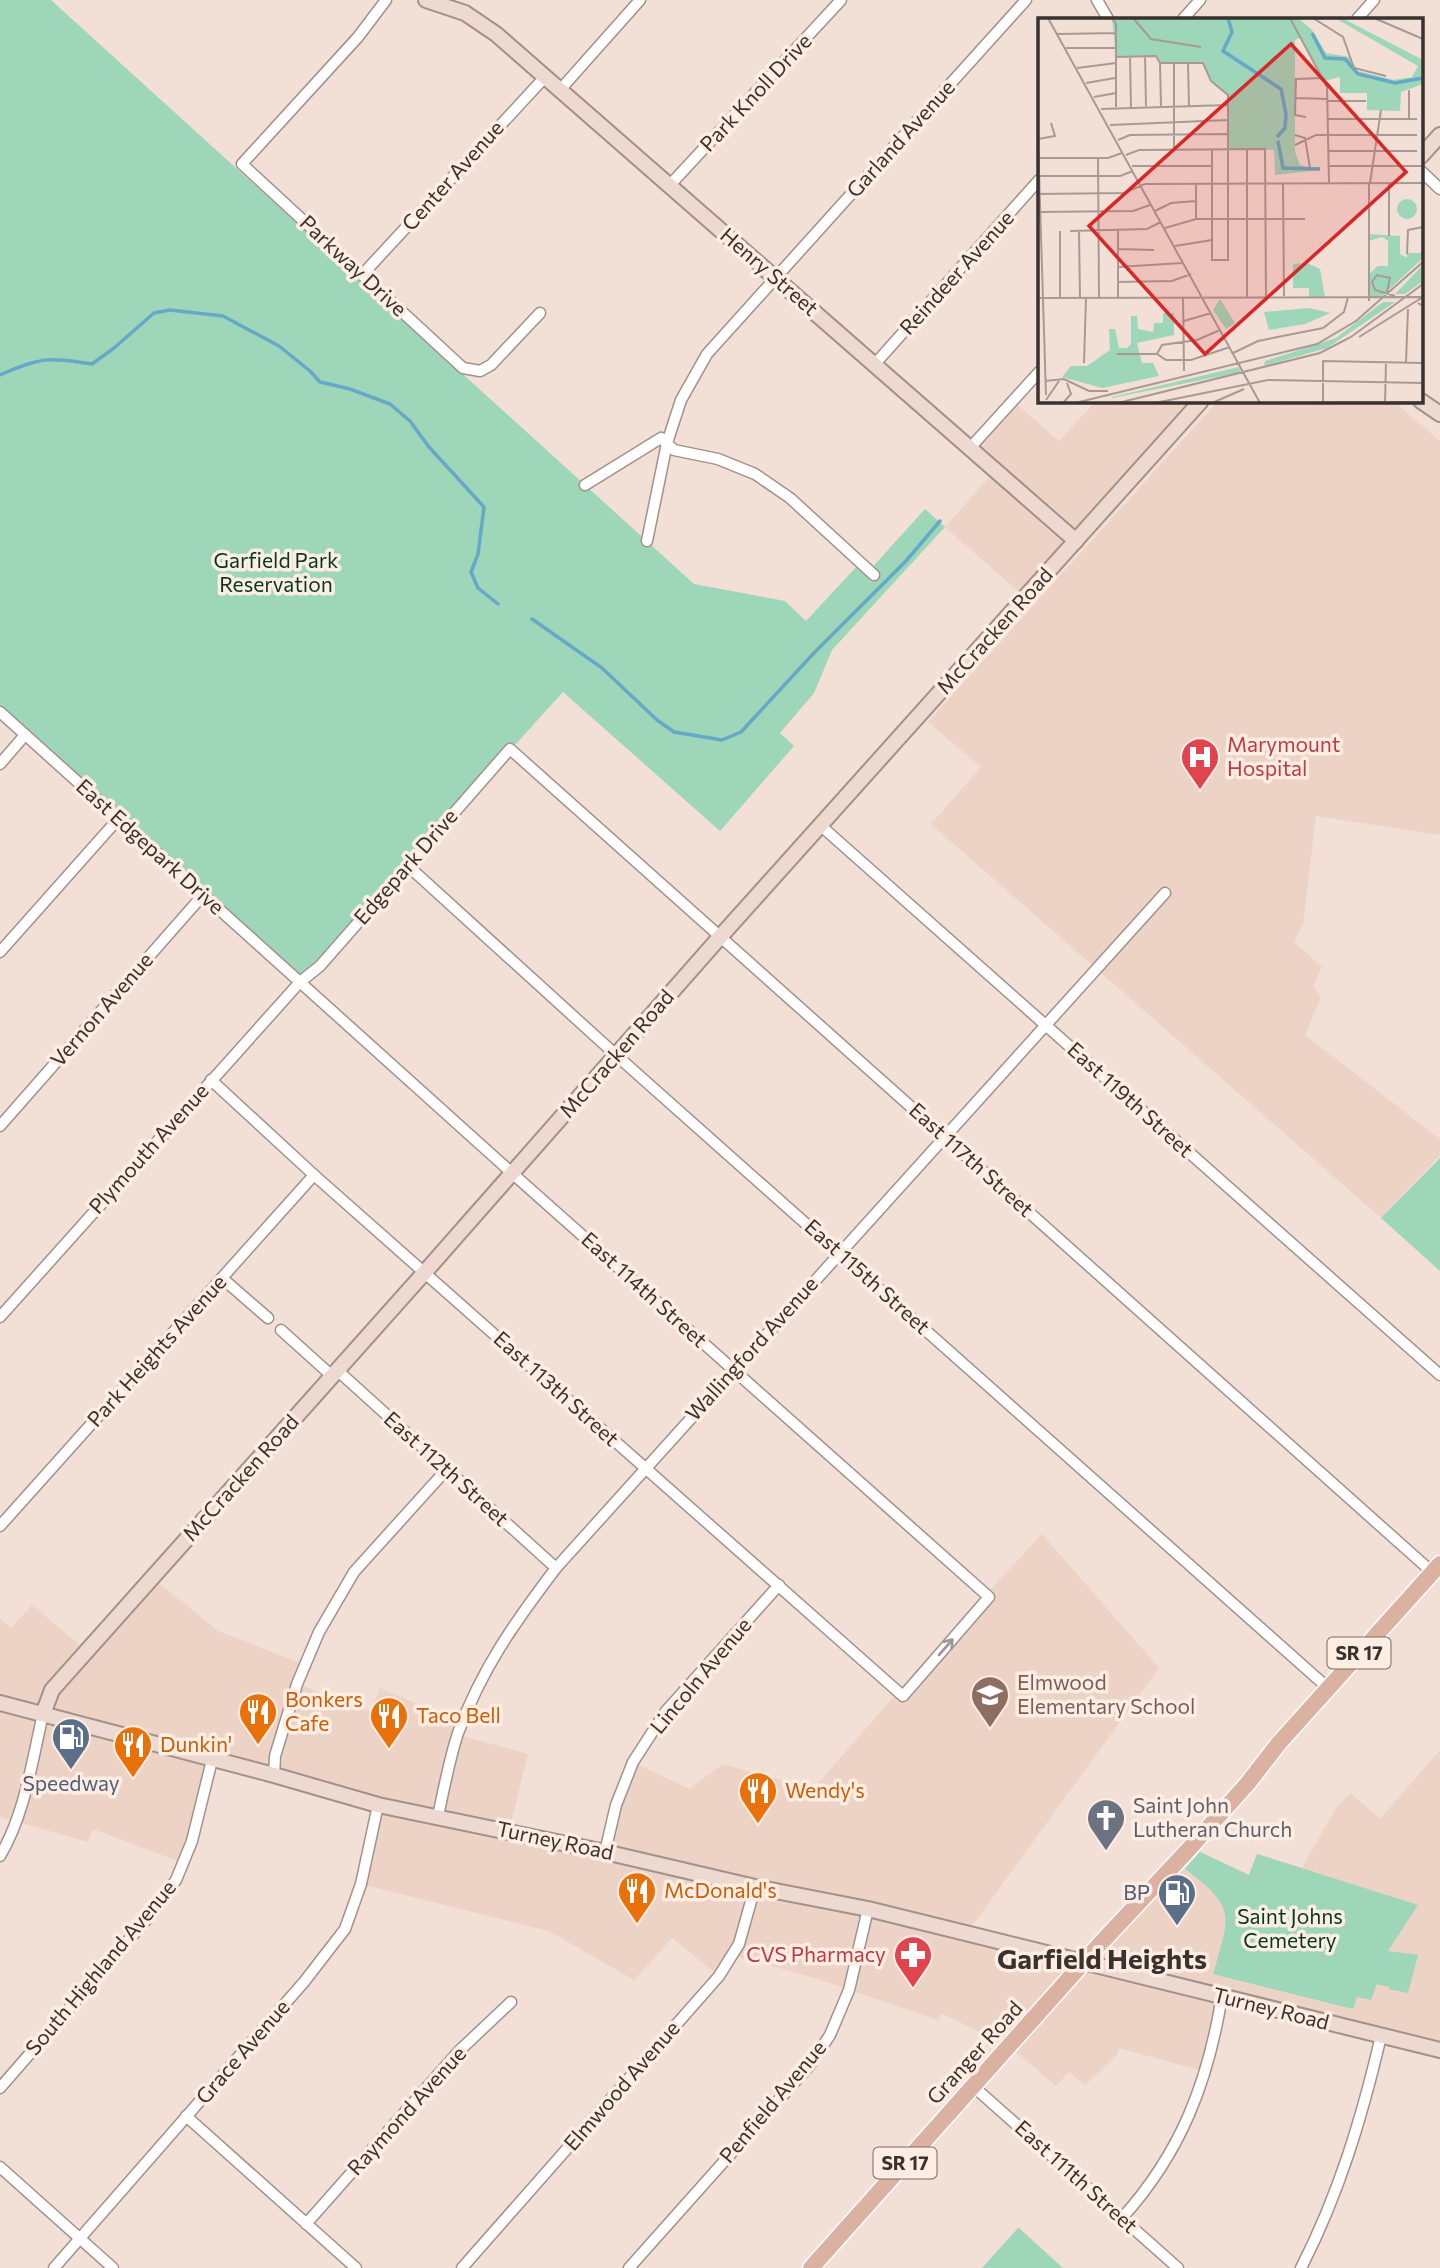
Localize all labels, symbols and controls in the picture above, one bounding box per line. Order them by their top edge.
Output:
inset map [1038,18,1422,402]
street label: Park Knoll Drive [694,28,816,156]
street label: Garland Avenue [841,74,959,202]
street label: Center Avenue [396,115,508,235]
street label: Reindeer Avenue [894,205,1018,339]
street label: Parkway Drive [295,209,413,321]
street label: Henry Street [716,222,824,320]
park label: Garfield Park Reservation [214,547,338,596]
street label: McCracken Road [931,562,1057,698]
place label: Marymount Hospital [1227,731,1340,780]
hospital icon: Marymount Hospital [1179,736,1221,791]
street label: East Edgepark Drive [72,773,230,919]
street label: Edgepark Drive [348,803,462,929]
street label: Vernon Avenue [45,947,157,1071]
street label: McCracken Road [553,984,678,1122]
street label: East 119th Street [1063,1036,1199,1162]
street label: Plymouth Avenue [83,1078,213,1218]
street label: East 117th Street [905,1097,1039,1221]
street label: East 115th Street [800,1213,936,1339]
street label: East 114th Street [577,1226,713,1352]
street label: Park Heights Avenue [81,1269,231,1431]
street label: Wallingford Avenue [680,1271,822,1425]
street label: East 113th Street [489,1325,625,1451]
street label: East 112th Street [379,1405,515,1530]
street label: McCracken Road [177,1409,303,1545]
street label: Lincoln Avenue [644,1612,756,1738]
one-way arrow [938,1638,954,1656]
road number: SR 17 [1328,1638,1390,1668]
place label: Elmwood Elementary School [1017,1669,1195,1718]
school or university icon: Elmwood Elementary School [969,1674,1011,1729]
place label: Bonkers Cafe [285,1686,363,1735]
restaurant icon: Bonkers Cafe [237,1691,279,1746]
restaurant icon: Taco Bell [368,1695,410,1750]
place label: Taco Bell [416,1702,501,1727]
fuel station icon: Speedway [50,1716,92,1771]
restaurant icon: Dunkin' [112,1724,154,1779]
place label: Dunkin' [160,1731,232,1756]
place label: Speedway [22,1770,120,1795]
restaurant icon: Wendy's [737,1770,779,1825]
place label: Wendy's [785,1777,865,1802]
place label: Saint John Lutheran Church [1133,1792,1292,1841]
church icon: Saint John Lutheran Church [1085,1797,1127,1852]
street label: Turney Road [495,1815,616,1864]
restaurant icon: McDonald's [616,1870,658,1925]
fuel station icon: BP [1156,1872,1198,1927]
street label: South Highland Avenue [19,1875,180,2059]
place label: McDonald's [664,1877,777,1902]
place label: BP [1123,1879,1150,1904]
park label: Saint Johns Cemetery [1237,1903,1343,1952]
pharmacy icon: CVS Pharmacy [892,1934,934,1989]
place label: CVS Pharmacy [746,1941,886,1966]
district label: Garfield Heights [997,1941,1207,1975]
street label: Turney Road [1211,1981,1332,2034]
street label: Grace Avenue [190,1994,294,2108]
street label: Granger Road [921,1995,1027,2109]
street label: Elmwood Avenue [558,2015,684,2155]
street label: Penfield Avenue [713,2035,830,2167]
street label: Raymond Avenue [341,2040,470,2180]
street label: East 111th Street [1010,2114,1144,2238]
road number: SR 17 [874,2148,936,2178]

